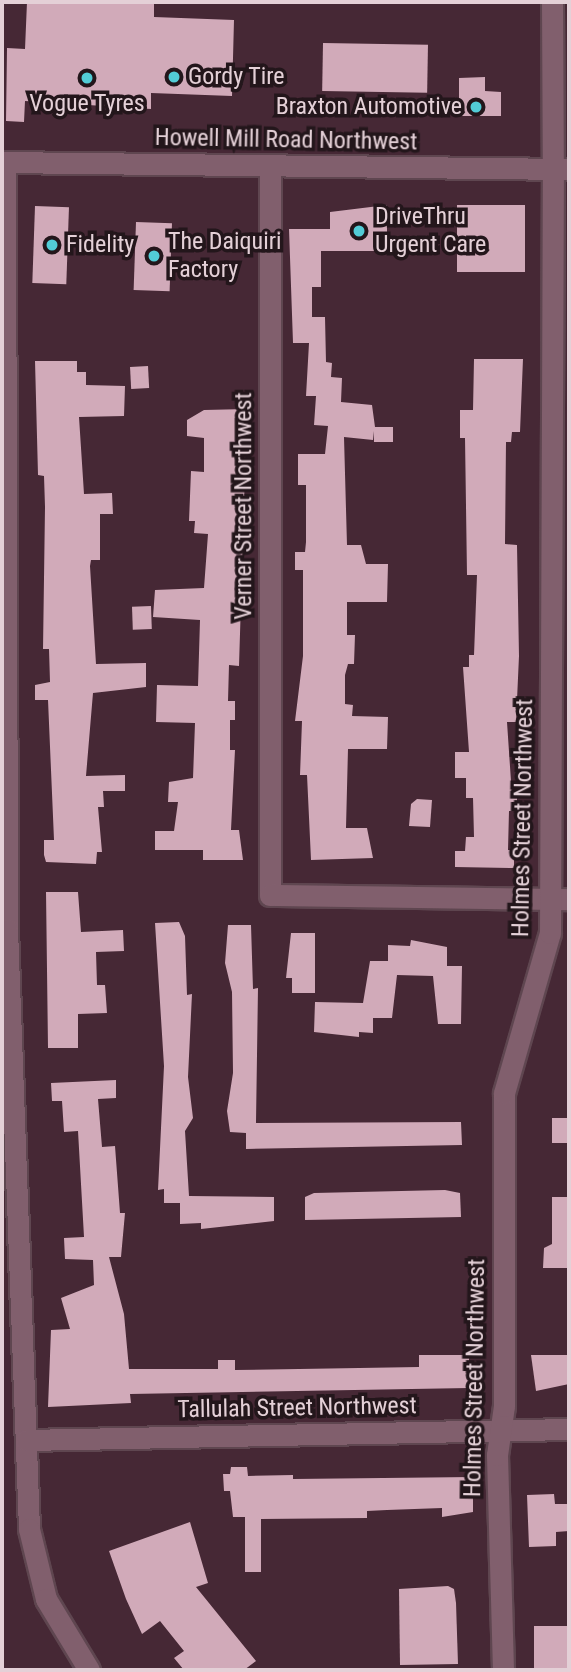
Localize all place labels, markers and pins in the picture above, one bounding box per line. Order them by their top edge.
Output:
place label: Gordy Tire [188,63,285,91]
marker: Gordy Tire [166,69,182,85]
marker: Vogue Tyres [79,70,95,86]
place label: Vogue Tyres [29,90,145,118]
place label: Braxton Automotive [276,93,462,121]
marker: Braxton Automotive [468,99,484,115]
place label: DriveThru Urgent Care [375,203,486,259]
marker: DriveThru Urgent Care [349,221,369,241]
place label: The Daiquiri Factory [168,228,281,284]
place label: Fidelity [66,231,134,259]
marker: Fidelity [44,237,60,253]
marker: The Daiquiri Factory [146,248,162,264]

